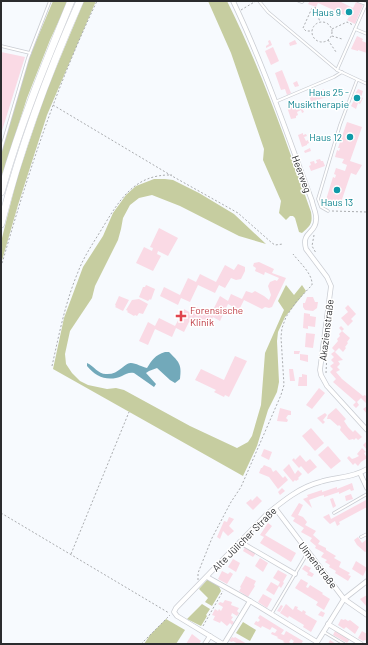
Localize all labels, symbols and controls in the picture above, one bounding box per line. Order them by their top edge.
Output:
place label: Haus 9 [312,6,341,18]
marker: Haus 9 [344,7,354,17]
place label: Haus 25 - Musiktherapie [288,86,349,110]
marker: Haus 25 - Musiktherapie [352,93,362,103]
place label: Haus 12 [309,131,342,143]
marker: Haus 12 [345,132,355,142]
street label: Heerweg [290,154,314,194]
marker: Haus 13 [332,185,342,195]
place label: Haus 13 [321,196,353,208]
street label: Akazienstraße [316,299,336,361]
place label: Forensische Klinik [190,304,243,328]
marker: Forensische Klinik [175,310,187,322]
street label: Alte Jülicher Straße [209,504,279,574]
street label: Ulmenstraße [296,539,340,591]

